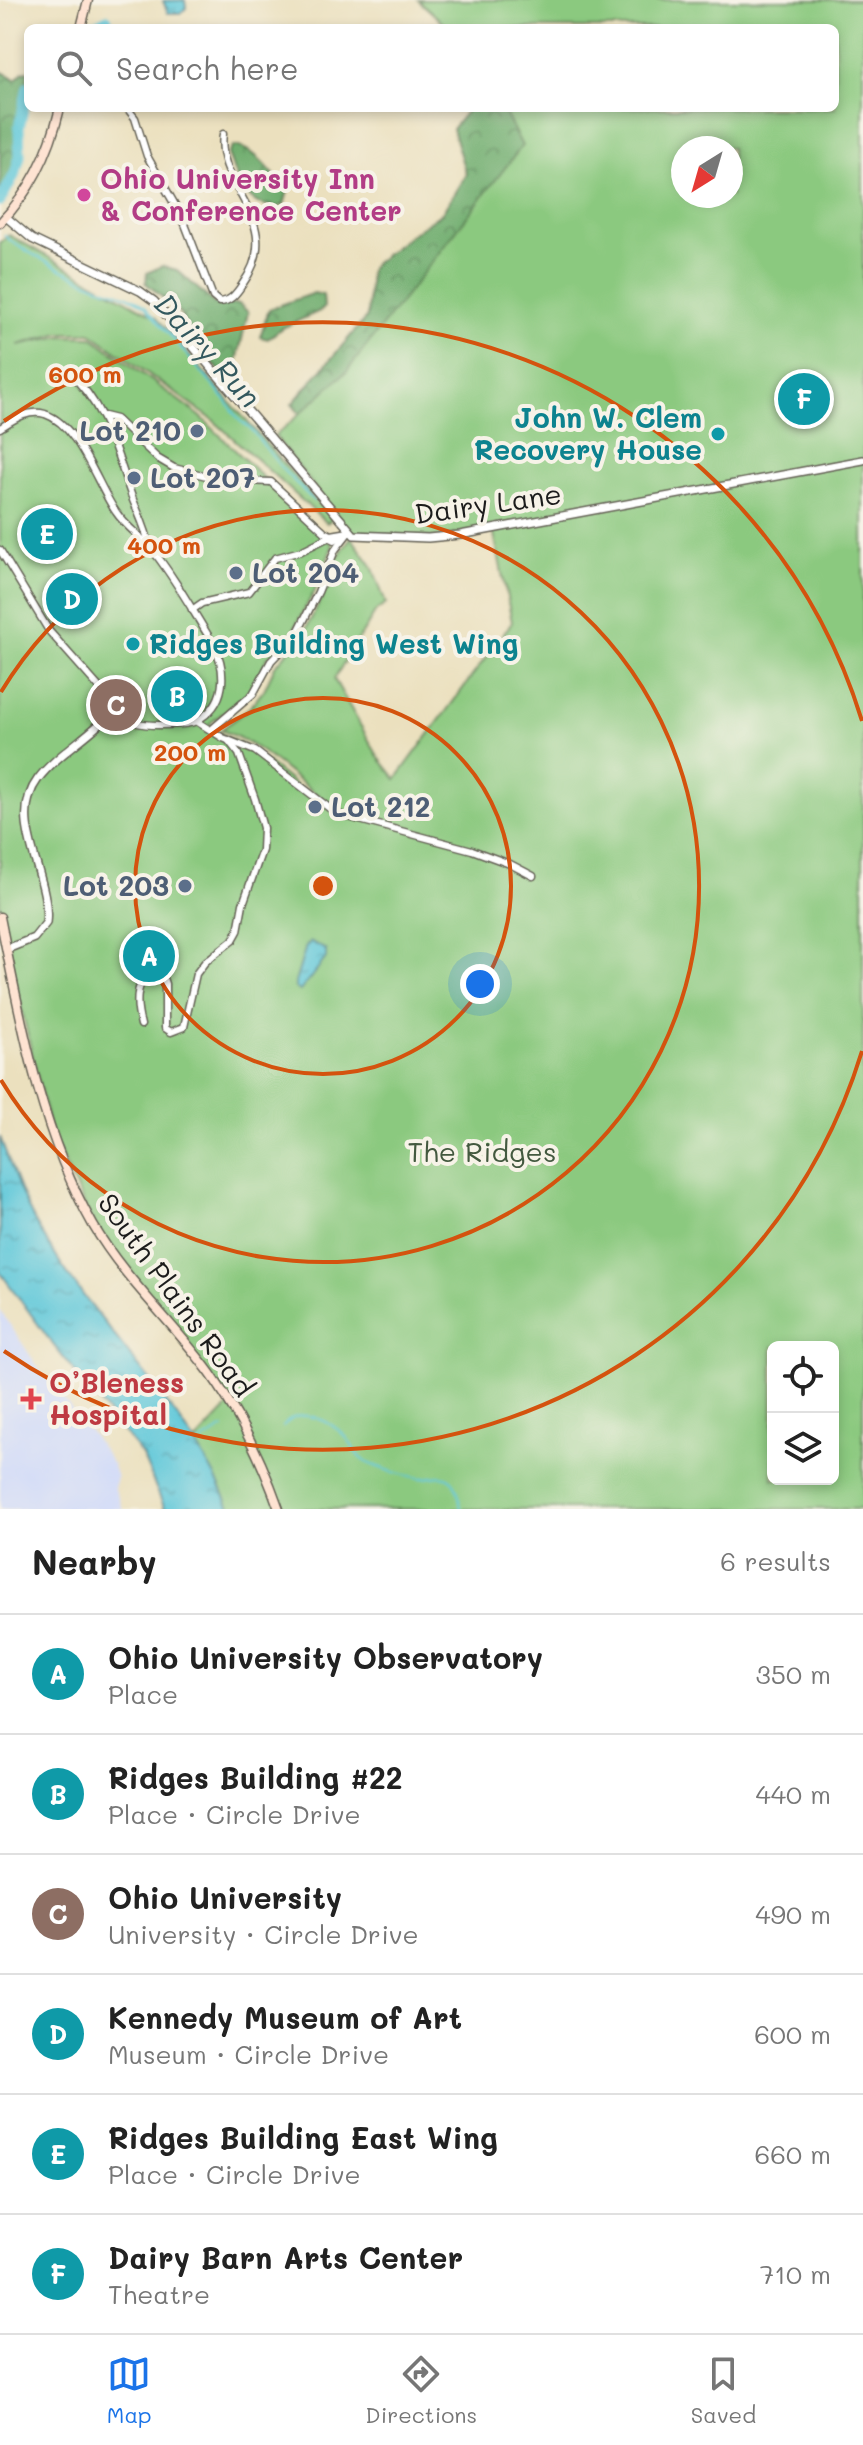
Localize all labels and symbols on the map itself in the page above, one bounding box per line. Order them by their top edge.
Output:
north arrow [671,136,743,208]
place label: Ohio University Inn & Conference Center [100,160,402,228]
marker: Ohio University Inn & Conference Center [75,186,93,204]
water label: Dairy Run [146,284,271,415]
text: 600 m [48,358,122,389]
pin: F [778,369,830,429]
place label: John W. Clem Recovery House [474,399,702,468]
place label: Lot 210 [79,412,181,448]
marker: Lot 210 [188,422,206,440]
marker: John W. Clem Recovery House [709,425,727,443]
place label: Lot 207 [150,459,255,495]
marker: Lot 207 [125,469,143,487]
street label: Dairy Lane [412,475,564,531]
pin: E [21,504,73,564]
text: 400 m [127,529,201,560]
place label: Lot 204 [252,554,359,590]
marker: Lot 204 [227,564,245,582]
pin: D [46,569,98,629]
place label: Ridges Building West Wing [149,625,518,661]
marker: Ridges Building West Wing [124,635,142,653]
pin: B [151,666,203,726]
pin: C [90,675,142,735]
text: 200 m [154,736,226,767]
place label: Lot 212 [331,788,430,824]
marker: Lot 212 [306,798,324,816]
place label: Lot 203 [63,867,169,903]
centre of rings [309,872,337,900]
marker: Lot 203 [176,877,194,895]
pin: A [123,926,175,986]
your location [460,964,500,1004]
park label: The Ridges [407,1133,557,1169]
street label: South Plains Road [91,1186,263,1403]
place label: O’Bleness Hospital [49,1364,184,1432]
marker: O’Bleness Hospital [20,1388,42,1410]

